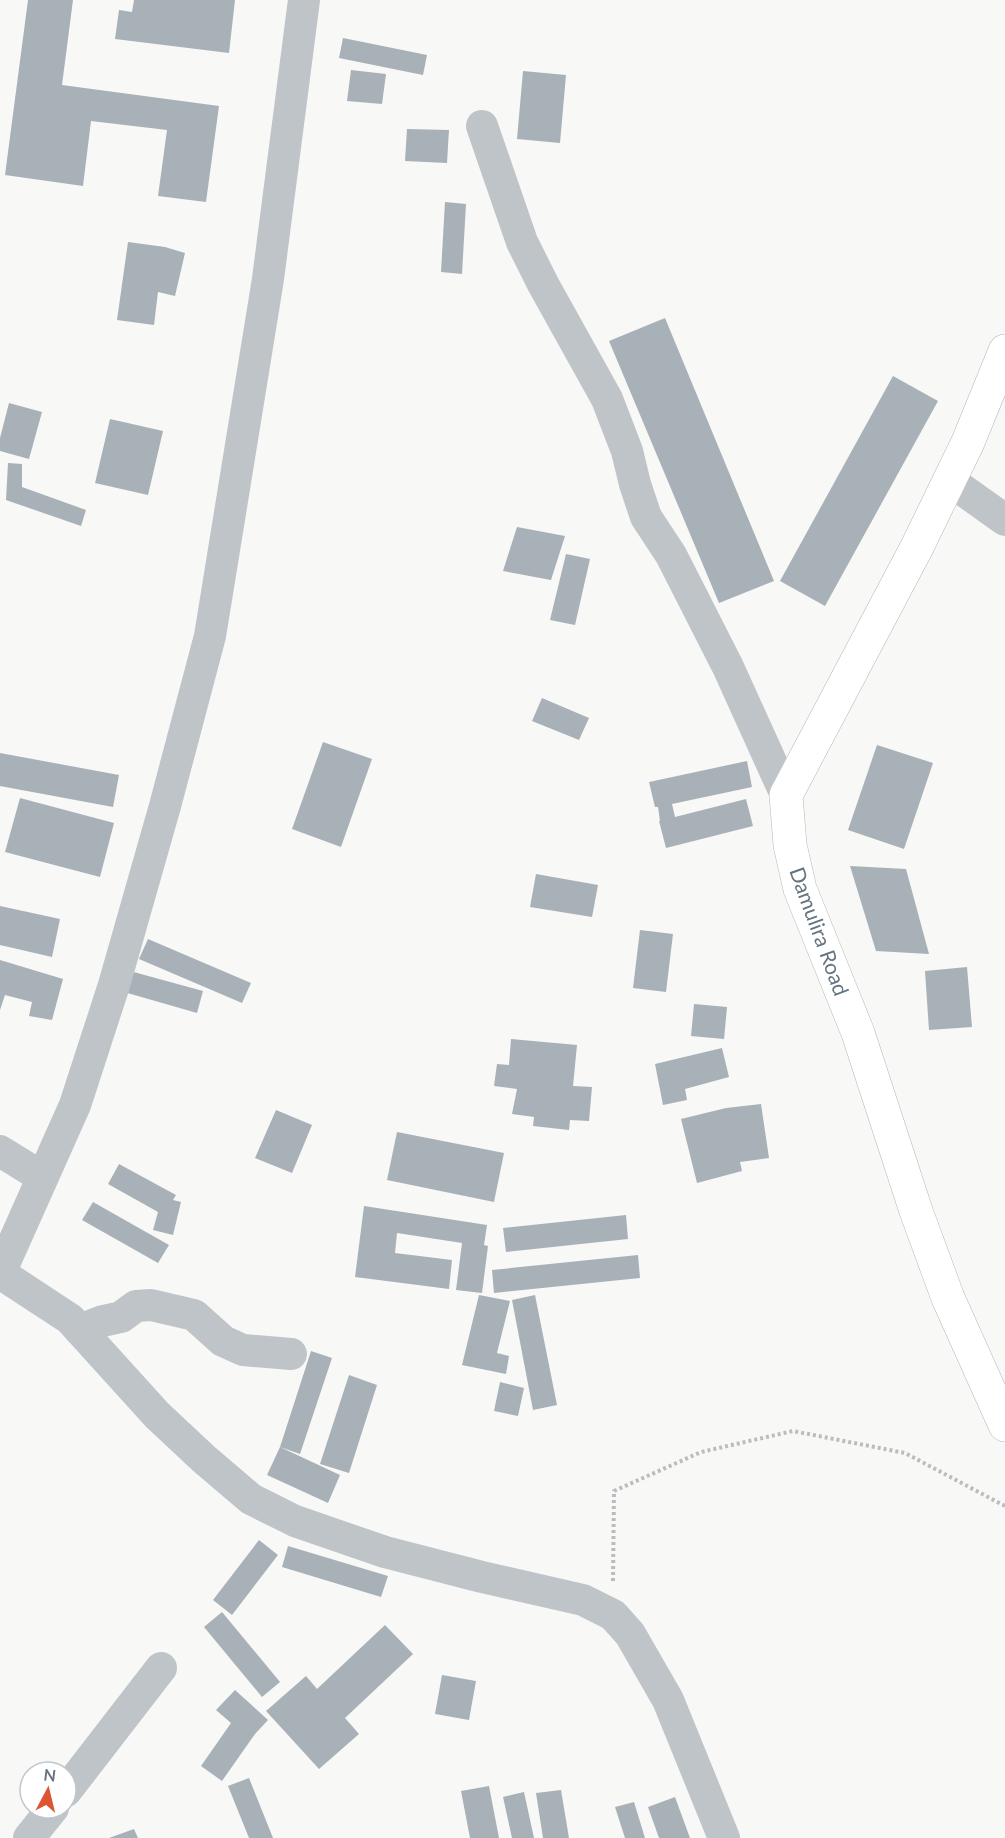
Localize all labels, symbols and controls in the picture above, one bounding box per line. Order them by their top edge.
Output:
street label: Damulira Road [785,863,855,999]
north arrow [18,1760,78,1820]
text: N [43,1764,57,1785]

